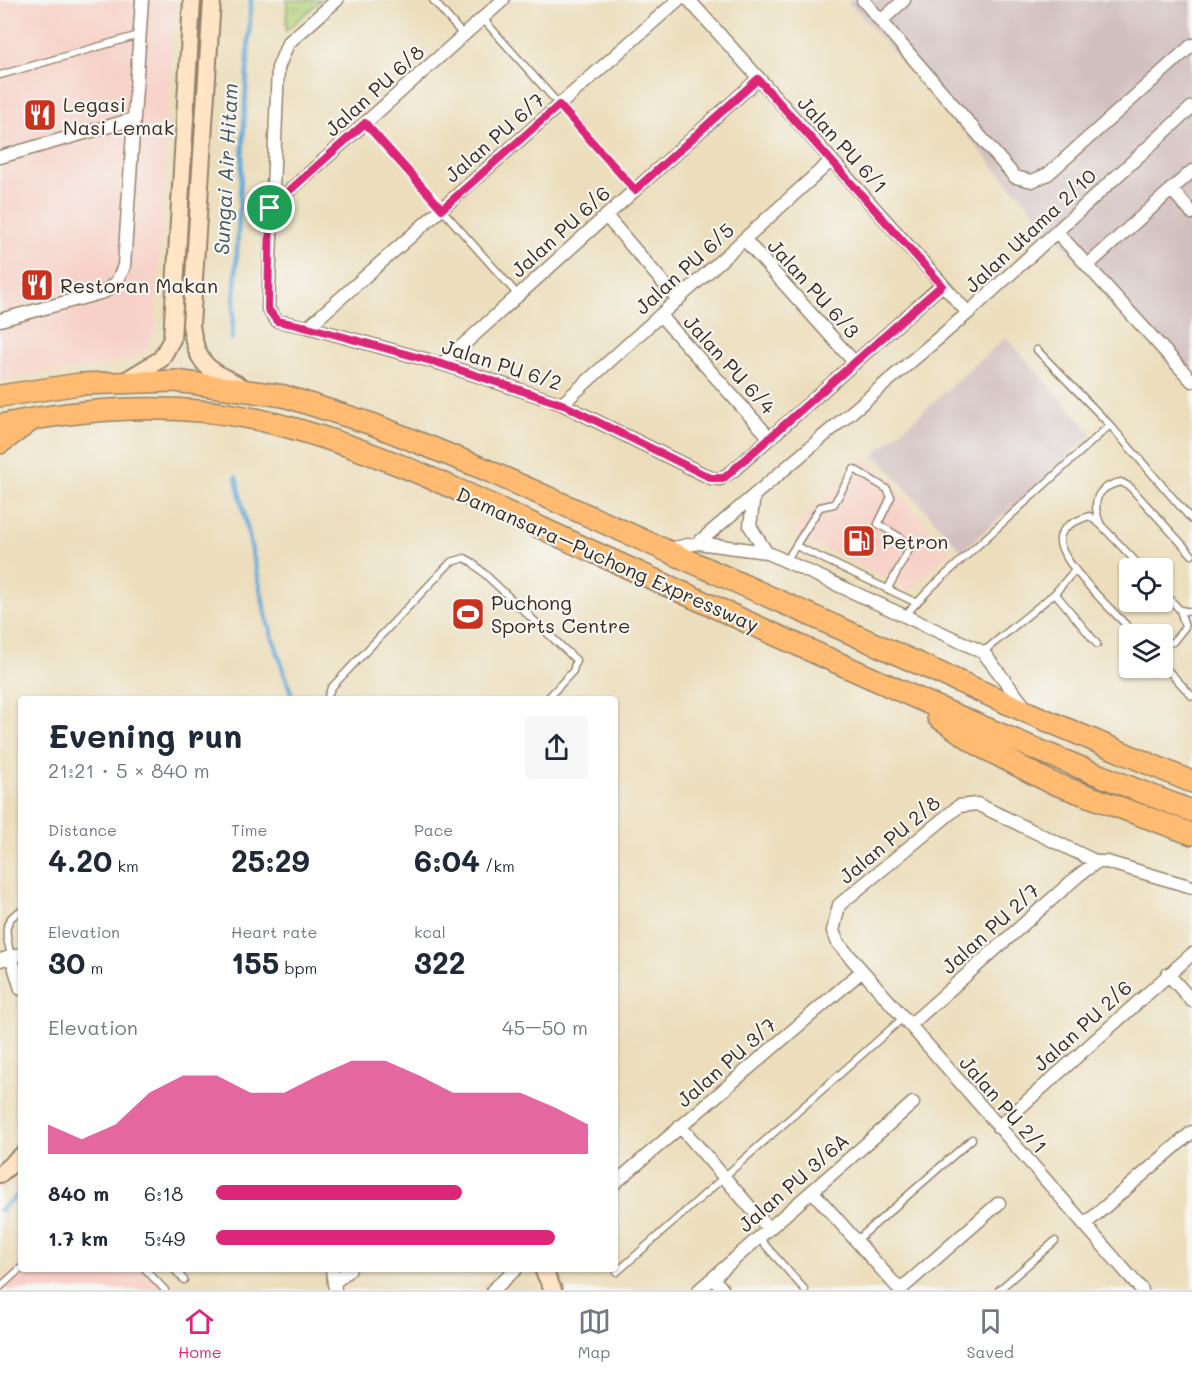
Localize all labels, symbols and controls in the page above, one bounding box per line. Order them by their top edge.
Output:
street label: Jalan PU 6/8 [319,39,429,141]
water label: Sungai Air Hitam [207,82,243,256]
street label: Jalan PU 6/7 [439,86,549,188]
street label: Jalan PU 6/1 [793,90,893,198]
place label: Legasi Nasi Lemak [63,91,174,140]
restaurant icon: Legasi Nasi Lemak [22,97,58,133]
street label: Jalan Utama 2/10 [959,162,1101,298]
street label: Jalan PU 6/6 [505,180,615,282]
pin [244,182,295,233]
icon: arrive [253,191,286,224]
street label: Jalan PU 6/5 [629,217,739,319]
street label: Jalan PU 6/3 [763,233,865,343]
restaurant icon: Restoran Makan [19,267,55,303]
place label: Restoran Makan [60,272,218,298]
street label: Jalan PU 6/4 [679,309,782,419]
street label: Jalan PU 6/2 [439,332,565,396]
street label: Damansara–Puchong Expressway [453,480,763,638]
fuel station icon: Petron [841,523,877,559]
place label: Petron [882,528,948,554]
map controls [1119,558,1173,678]
button: locate [1119,558,1173,612]
place label: Puchong Sports Centre [491,589,630,638]
sports icon: Puchong Sports Centre [450,596,486,632]
button: layers [1119,624,1173,678]
text: Evening run [48,713,242,756]
button: share [525,716,588,779]
text: 21:21 · 5 × 840 m [48,757,210,783]
street label: Jalan PU 2/8 [833,789,945,889]
text: Distance [48,819,117,840]
text: Time [231,819,267,840]
text: Pace [414,819,453,840]
text: 4.20 [48,840,112,880]
text: 25:29 [231,840,310,880]
text: 6:04 [414,840,480,880]
text: km [112,855,139,876]
text: /km [480,855,515,876]
street label: Jalan PU 2/7 [936,877,1044,979]
text: Elevation [48,921,120,942]
text: Heart rate [231,921,317,942]
text: kcal [414,921,446,942]
text: 30 [48,942,85,982]
text: 155 [231,942,279,982]
text: 322 [414,942,466,982]
text: m [85,957,103,978]
text: bpm [279,957,317,978]
street label: Jalan PU 2/6 [1027,974,1137,1076]
street label: Jalan PU 3/7 [671,1012,781,1112]
text: Elevation [48,1014,138,1040]
text: 45–50 m [502,1014,588,1040]
street label: Jalan PU 2/1 [955,1050,1053,1158]
street label: Jalan PU 3/6A [732,1127,854,1237]
text: 840 m [48,1180,109,1206]
text: 6:18 [144,1180,183,1206]
text: 1.7 km [48,1225,108,1251]
text: 5:49 [144,1225,185,1251]
tab: Home [178,1305,222,1362]
tab: Map [578,1305,611,1362]
tab: Saved [966,1305,1014,1362]

